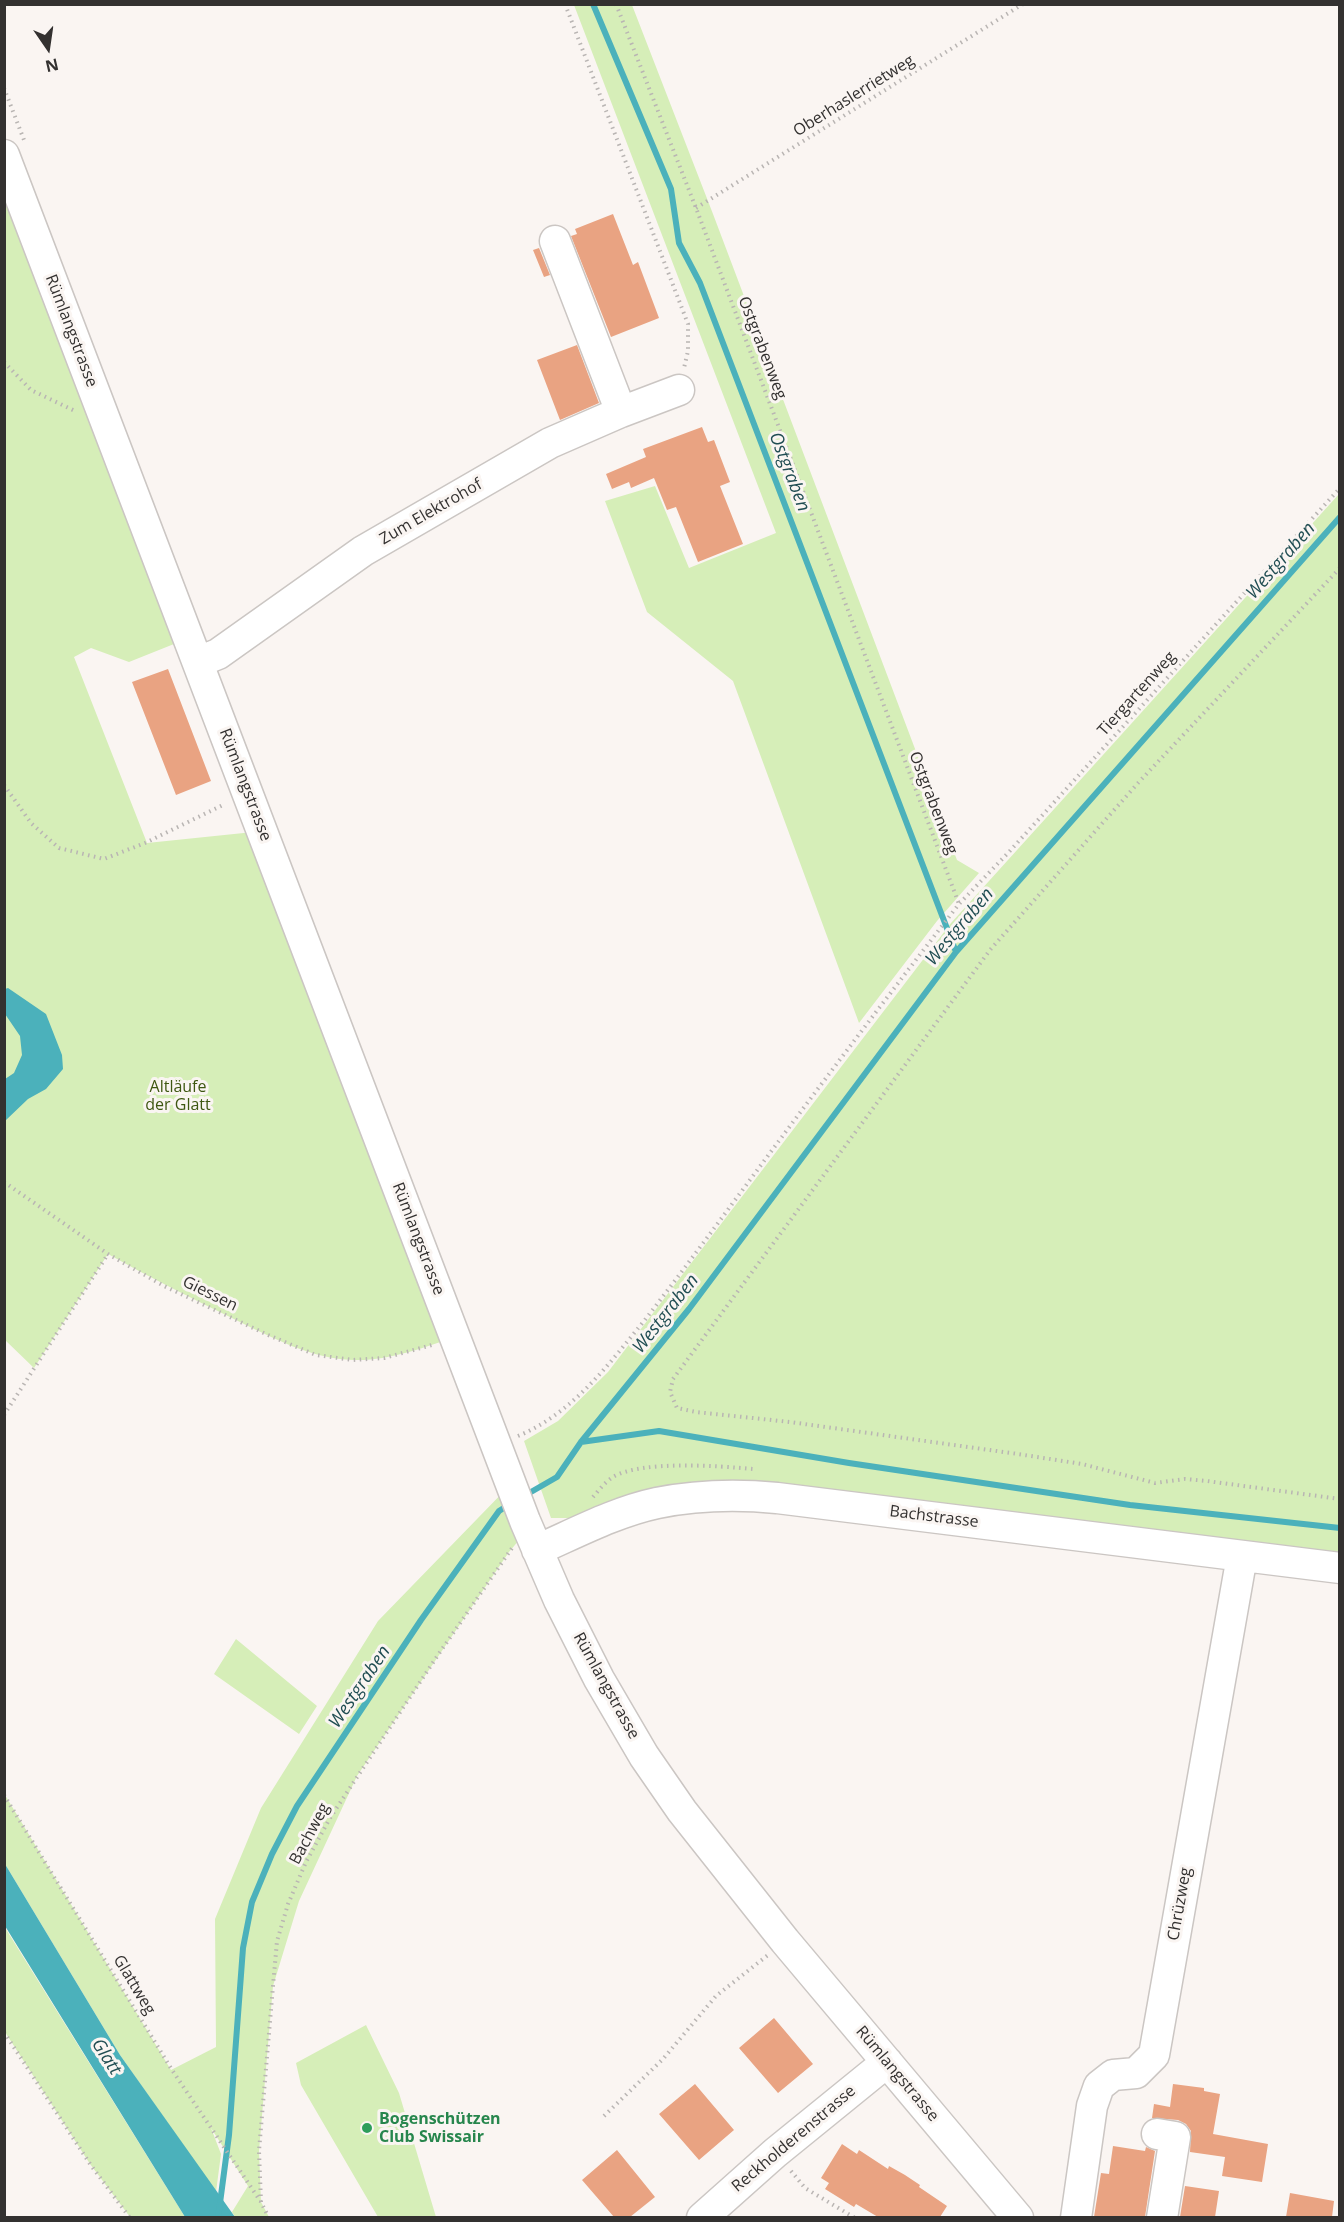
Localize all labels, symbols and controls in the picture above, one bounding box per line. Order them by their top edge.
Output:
north arrow [18,18,78,78]
street label: Oberhaslerrietweg [790,51,918,141]
text: N [43,53,61,78]
street label: Rümlangstrasse [41,272,101,390]
street label: Ostgrabenweg [734,294,790,402]
water label: Ostgraben [764,429,814,515]
street label: Zum Elektrohof [376,475,486,549]
water label: Westgraben [1242,518,1320,604]
street label: Tiergartenweg [1094,648,1180,740]
street label: Rümlangstrasse [215,726,275,844]
street label: Ostgrabenweg [905,749,961,857]
water label: Westgraben [921,884,999,970]
park label: Altläufe der Glatt [145,1077,211,1115]
street label: Rümlangstrasse [388,1180,448,1298]
water label: Westgraben [628,1270,704,1358]
street label: Giessen [179,1273,241,1315]
street label: Bachstrasse [888,1502,980,1532]
street label: Rümlangstrasse [569,1629,643,1743]
water label: Westgraben [325,1642,395,1732]
street label: Bachweg [286,1800,334,1868]
street label: Chrüzweg [1164,1866,1196,1942]
street label: Glattweg [109,1952,159,2018]
street label: Rümlangstrasse [851,2022,943,2126]
water label: Glatt [86,2035,126,2079]
street label: Reckholderenstrasse [728,2082,860,2196]
place label: Bogenschützen Club Swissair [379,2109,501,2147]
marker: Bogenschützen Club Swissair [360,2121,374,2135]

